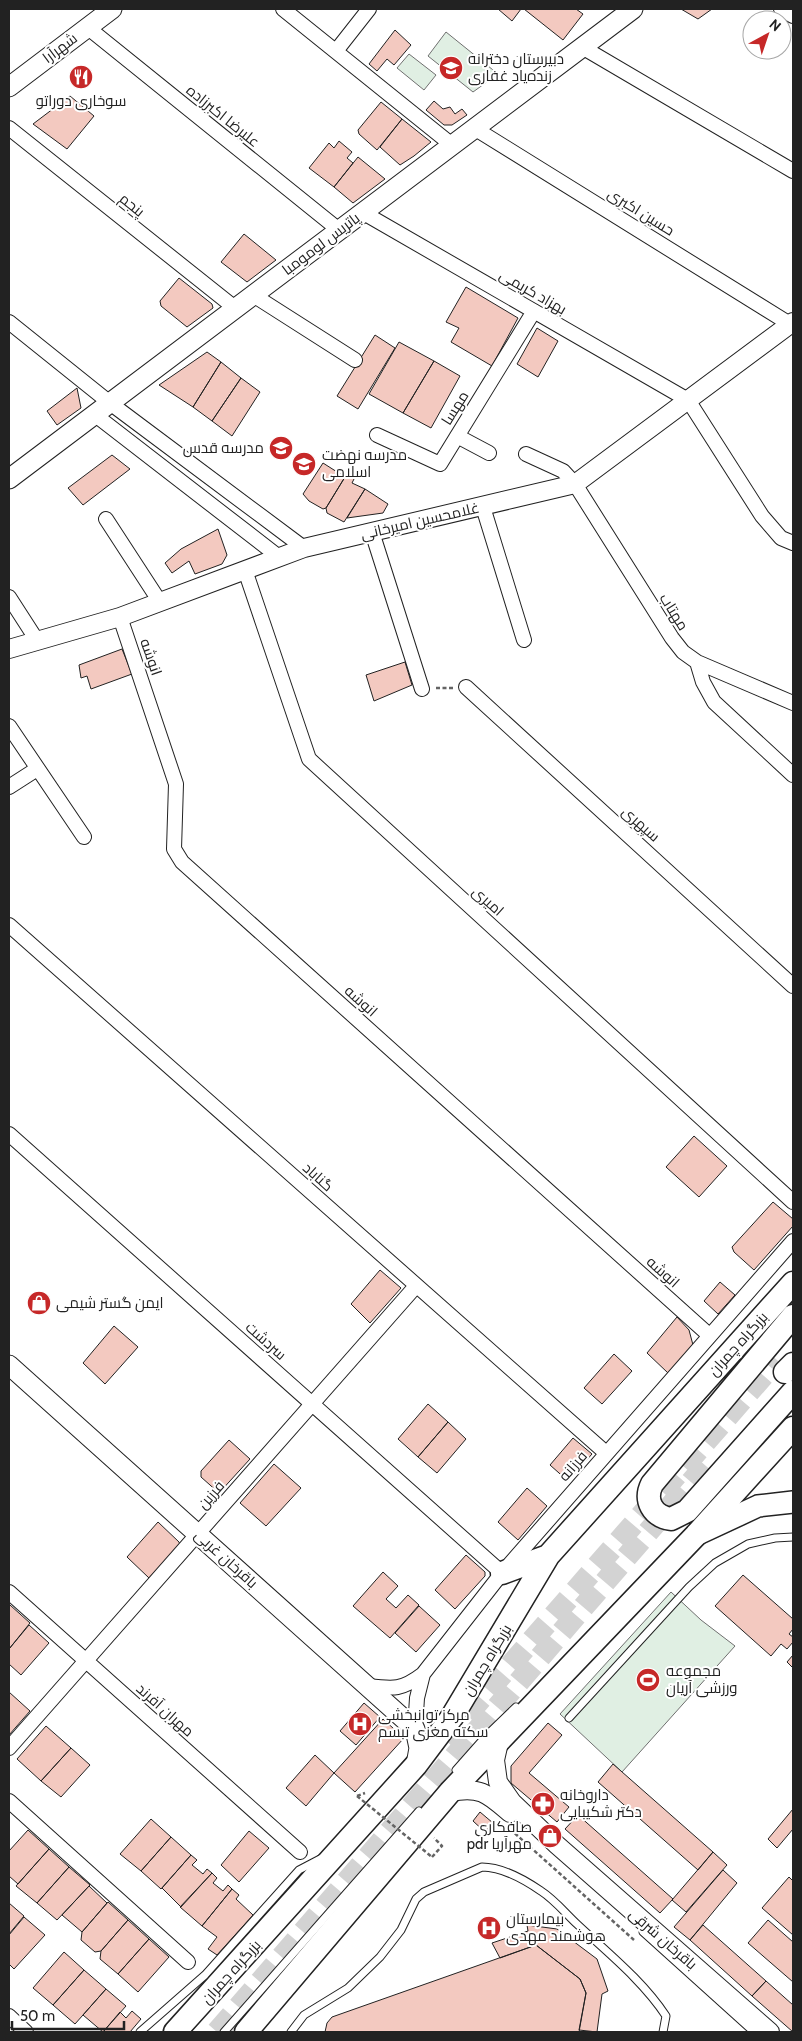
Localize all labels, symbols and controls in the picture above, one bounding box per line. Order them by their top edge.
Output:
north arrow [742,10,792,60]
text: N [766,15,785,35]
street label: شهرآرا [39,29,82,68]
place label: دبیرستان دخترانه زنده‌یاد غفاری [468,50,564,86]
school or university icon: دبیرستان دخترانه زنده‌یاد غفاری [438,55,464,81]
restaurant icon: سوخاری دوراتو [68,64,94,90]
street label: علیرضا اکبرزاده [183,81,263,151]
place label: سوخاری دوراتو [36,92,126,111]
street label: حسین اکبری [604,184,678,240]
street label: پنجم [115,189,148,221]
street label: پاتریس لومومبا [279,209,364,280]
street label: بهزاد کریمی [496,266,570,319]
street label: مهسا [438,388,473,429]
school or university icon: مدرسه قدس [268,435,294,461]
place label: مدرسه قدس [183,439,264,458]
place label: مدرسه نهضت اسلامی [322,446,407,482]
school or university icon: مدرسه نهضت اسلامی [291,451,317,477]
street label: غلامحسین امیرخانی [359,499,481,544]
street label: مهتاب [655,590,692,634]
street label: انوشه [136,636,166,678]
street label: سپهری [618,802,664,846]
street label: امیری [468,882,507,920]
street label: انوشه [341,982,381,1020]
street label: گناباد [299,1159,337,1195]
street label: انوشه [643,1253,683,1291]
shop icon: ایمن گستر شیمی [26,1290,52,1316]
place label: ایمن گستر شیمی [56,1294,164,1313]
street label: بزرگراه چمران [704,1308,772,1381]
street label: سردشت [242,1318,290,1364]
street label: فرزانه [555,1447,591,1485]
street label: فرزین [194,1477,229,1514]
street label: باقرخان غربی [190,1526,261,1593]
street label: بزرگراه چمران [459,1621,516,1700]
place label: مجموعه ورزشی آریان [666,1662,738,1698]
sports icon: مجموعه ورزشی آریان [635,1667,661,1693]
street label: مهران آفرند [132,1680,197,1741]
place label: مرکز توانبخشی سکته مغزی تبسم [378,1706,488,1742]
hospital icon: مرکز توانبخشی سکته مغزی تبسم [347,1711,373,1737]
place label: داروخانه دکتر شکیبایی [560,1786,642,1822]
pharmacy icon: داروخانه دکتر شکیبایی [530,1791,556,1817]
place label: صافکاری pdr مهرآریا [467,1818,532,1854]
shop icon: صافکاری pdr مهرآریا [537,1823,563,1849]
street label: باقرخان شرقی [625,1905,701,1974]
place label: بیمارستان هوشمند مهدی [506,1910,606,1946]
hospital icon: بیمارستان هوشمند مهدی [476,1915,502,1941]
street label: بزرگراه چمران [197,1936,265,2009]
scale bar [12,1998,125,2030]
text: 50 m [20,2007,55,2025]

